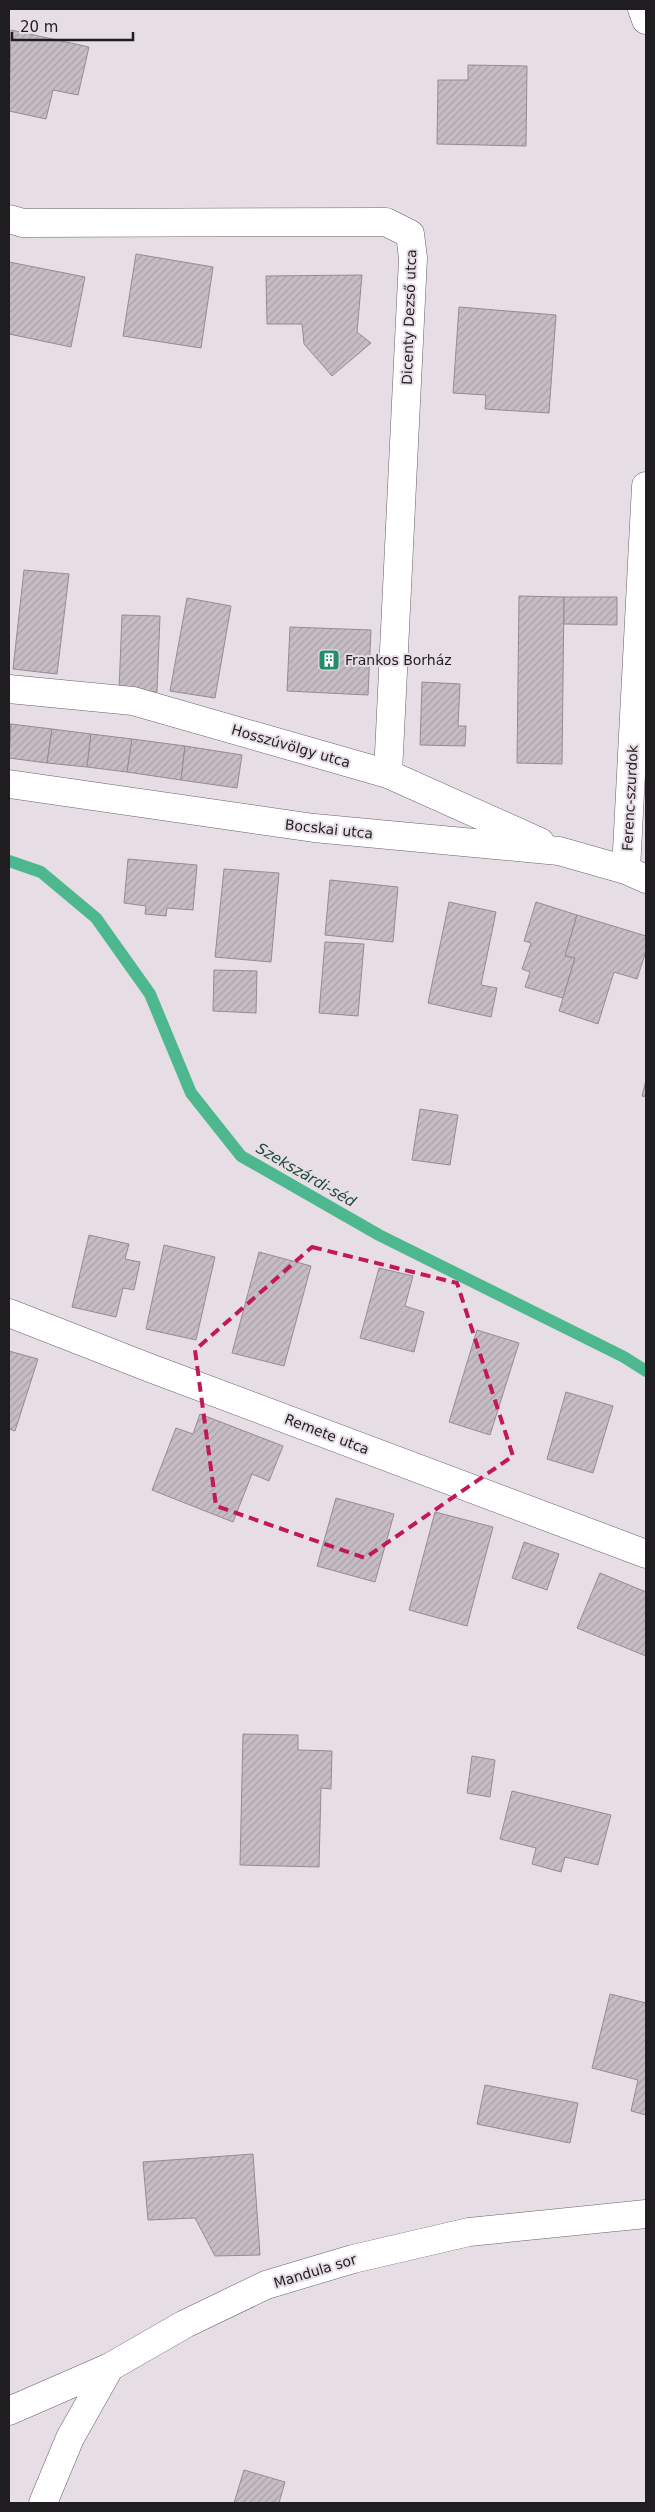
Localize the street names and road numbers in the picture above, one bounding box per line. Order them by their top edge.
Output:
street label: Dicenty Dezső utca [399,249,419,385]
street label: Hosszúvölgy utca [230,721,352,771]
street label: Ferenc-szurdok [619,744,641,851]
street label: Bocskai utca [284,816,374,842]
street label: Remete utca [283,1411,371,1457]
street label: Mandula sor [272,2251,359,2291]

